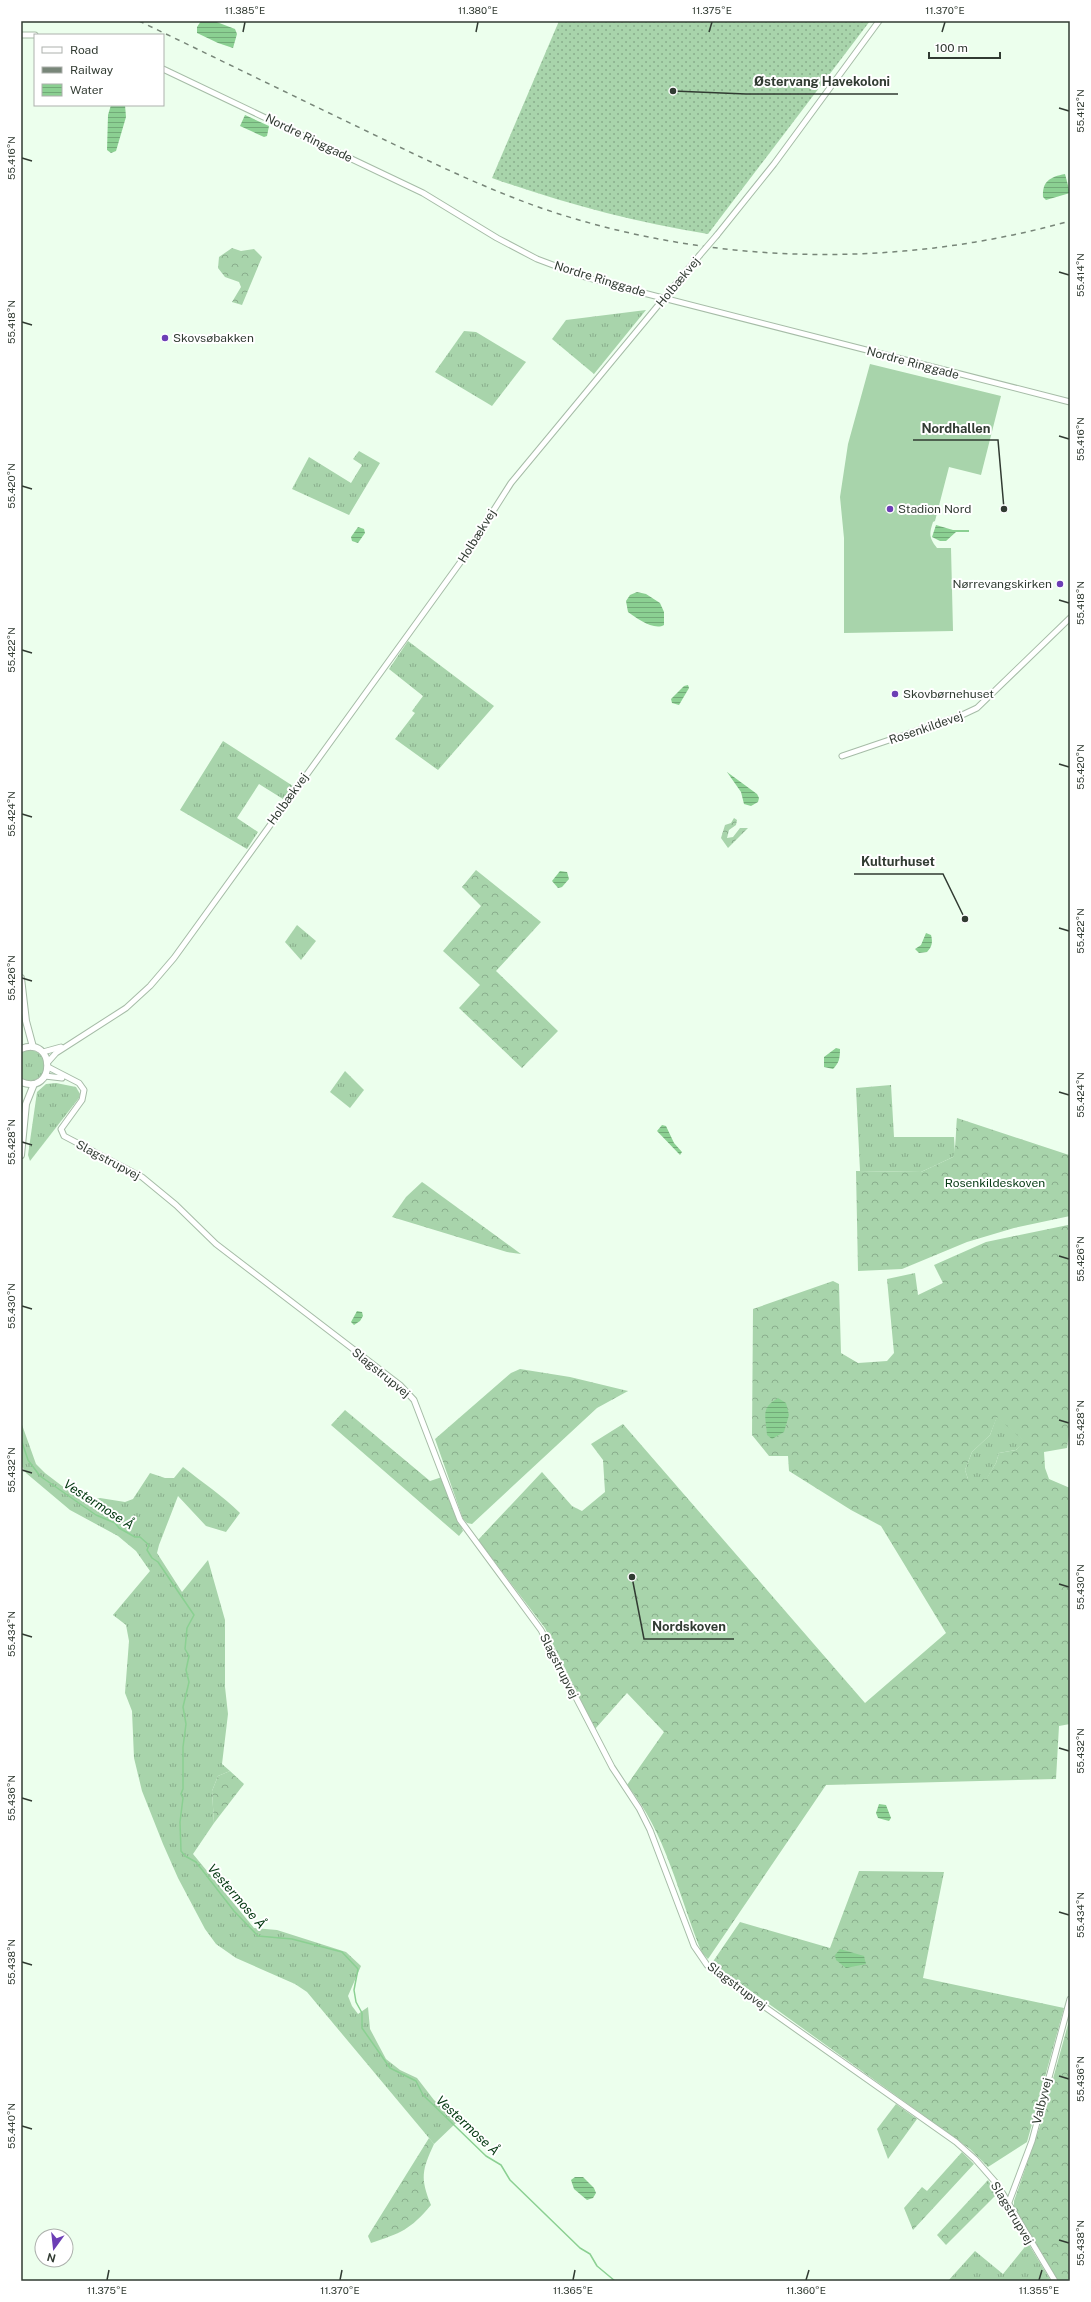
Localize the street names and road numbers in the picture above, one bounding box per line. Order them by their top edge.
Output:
street label: Nordre Ringgade [263,111,355,165]
street label: Holbækvej [653,254,703,310]
street label: Nordre Ringgade [553,258,648,300]
street label: Nordre Ringgade [865,344,961,382]
street label: Holbækvej [455,507,499,565]
street label: Rosenkildevej [887,709,965,747]
street label: Holbækvej [265,770,311,828]
street label: Slagstrupvej [73,1137,143,1183]
street label: Slagstrupvej [349,1345,413,1401]
street label: Slagstrupvej [537,1631,581,1701]
street label: Slagstrupvej [705,1959,769,2013]
street label: Valbyvej [1029,2076,1055,2126]
street label: Slagstrupvej [988,2179,1036,2247]

